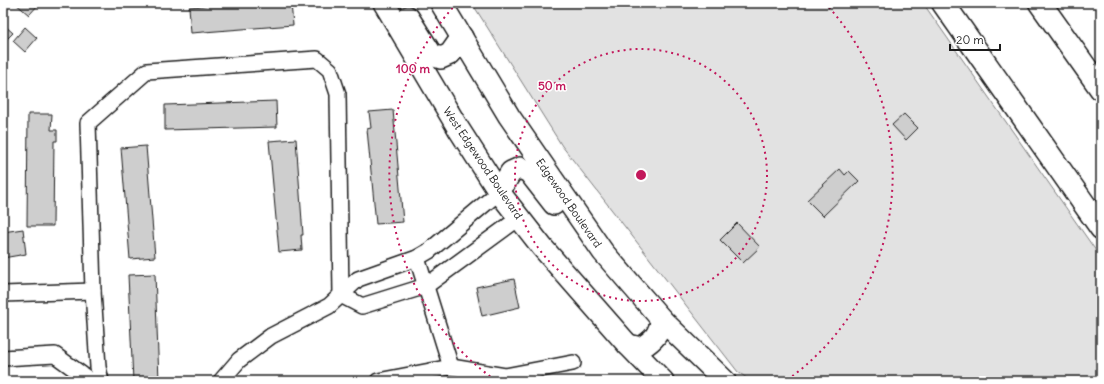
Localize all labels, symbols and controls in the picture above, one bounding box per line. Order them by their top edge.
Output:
scale bar [950,26,1000,52]
text: 20 m [956,32,984,47]
text: 100 m [396,61,430,76]
text: 50 m [538,78,567,93]
street label: West Edgewood Boulevard [440,104,526,222]
street label: Edgewood Boulevard [533,156,605,251]
centre of rings [634,168,648,182]

